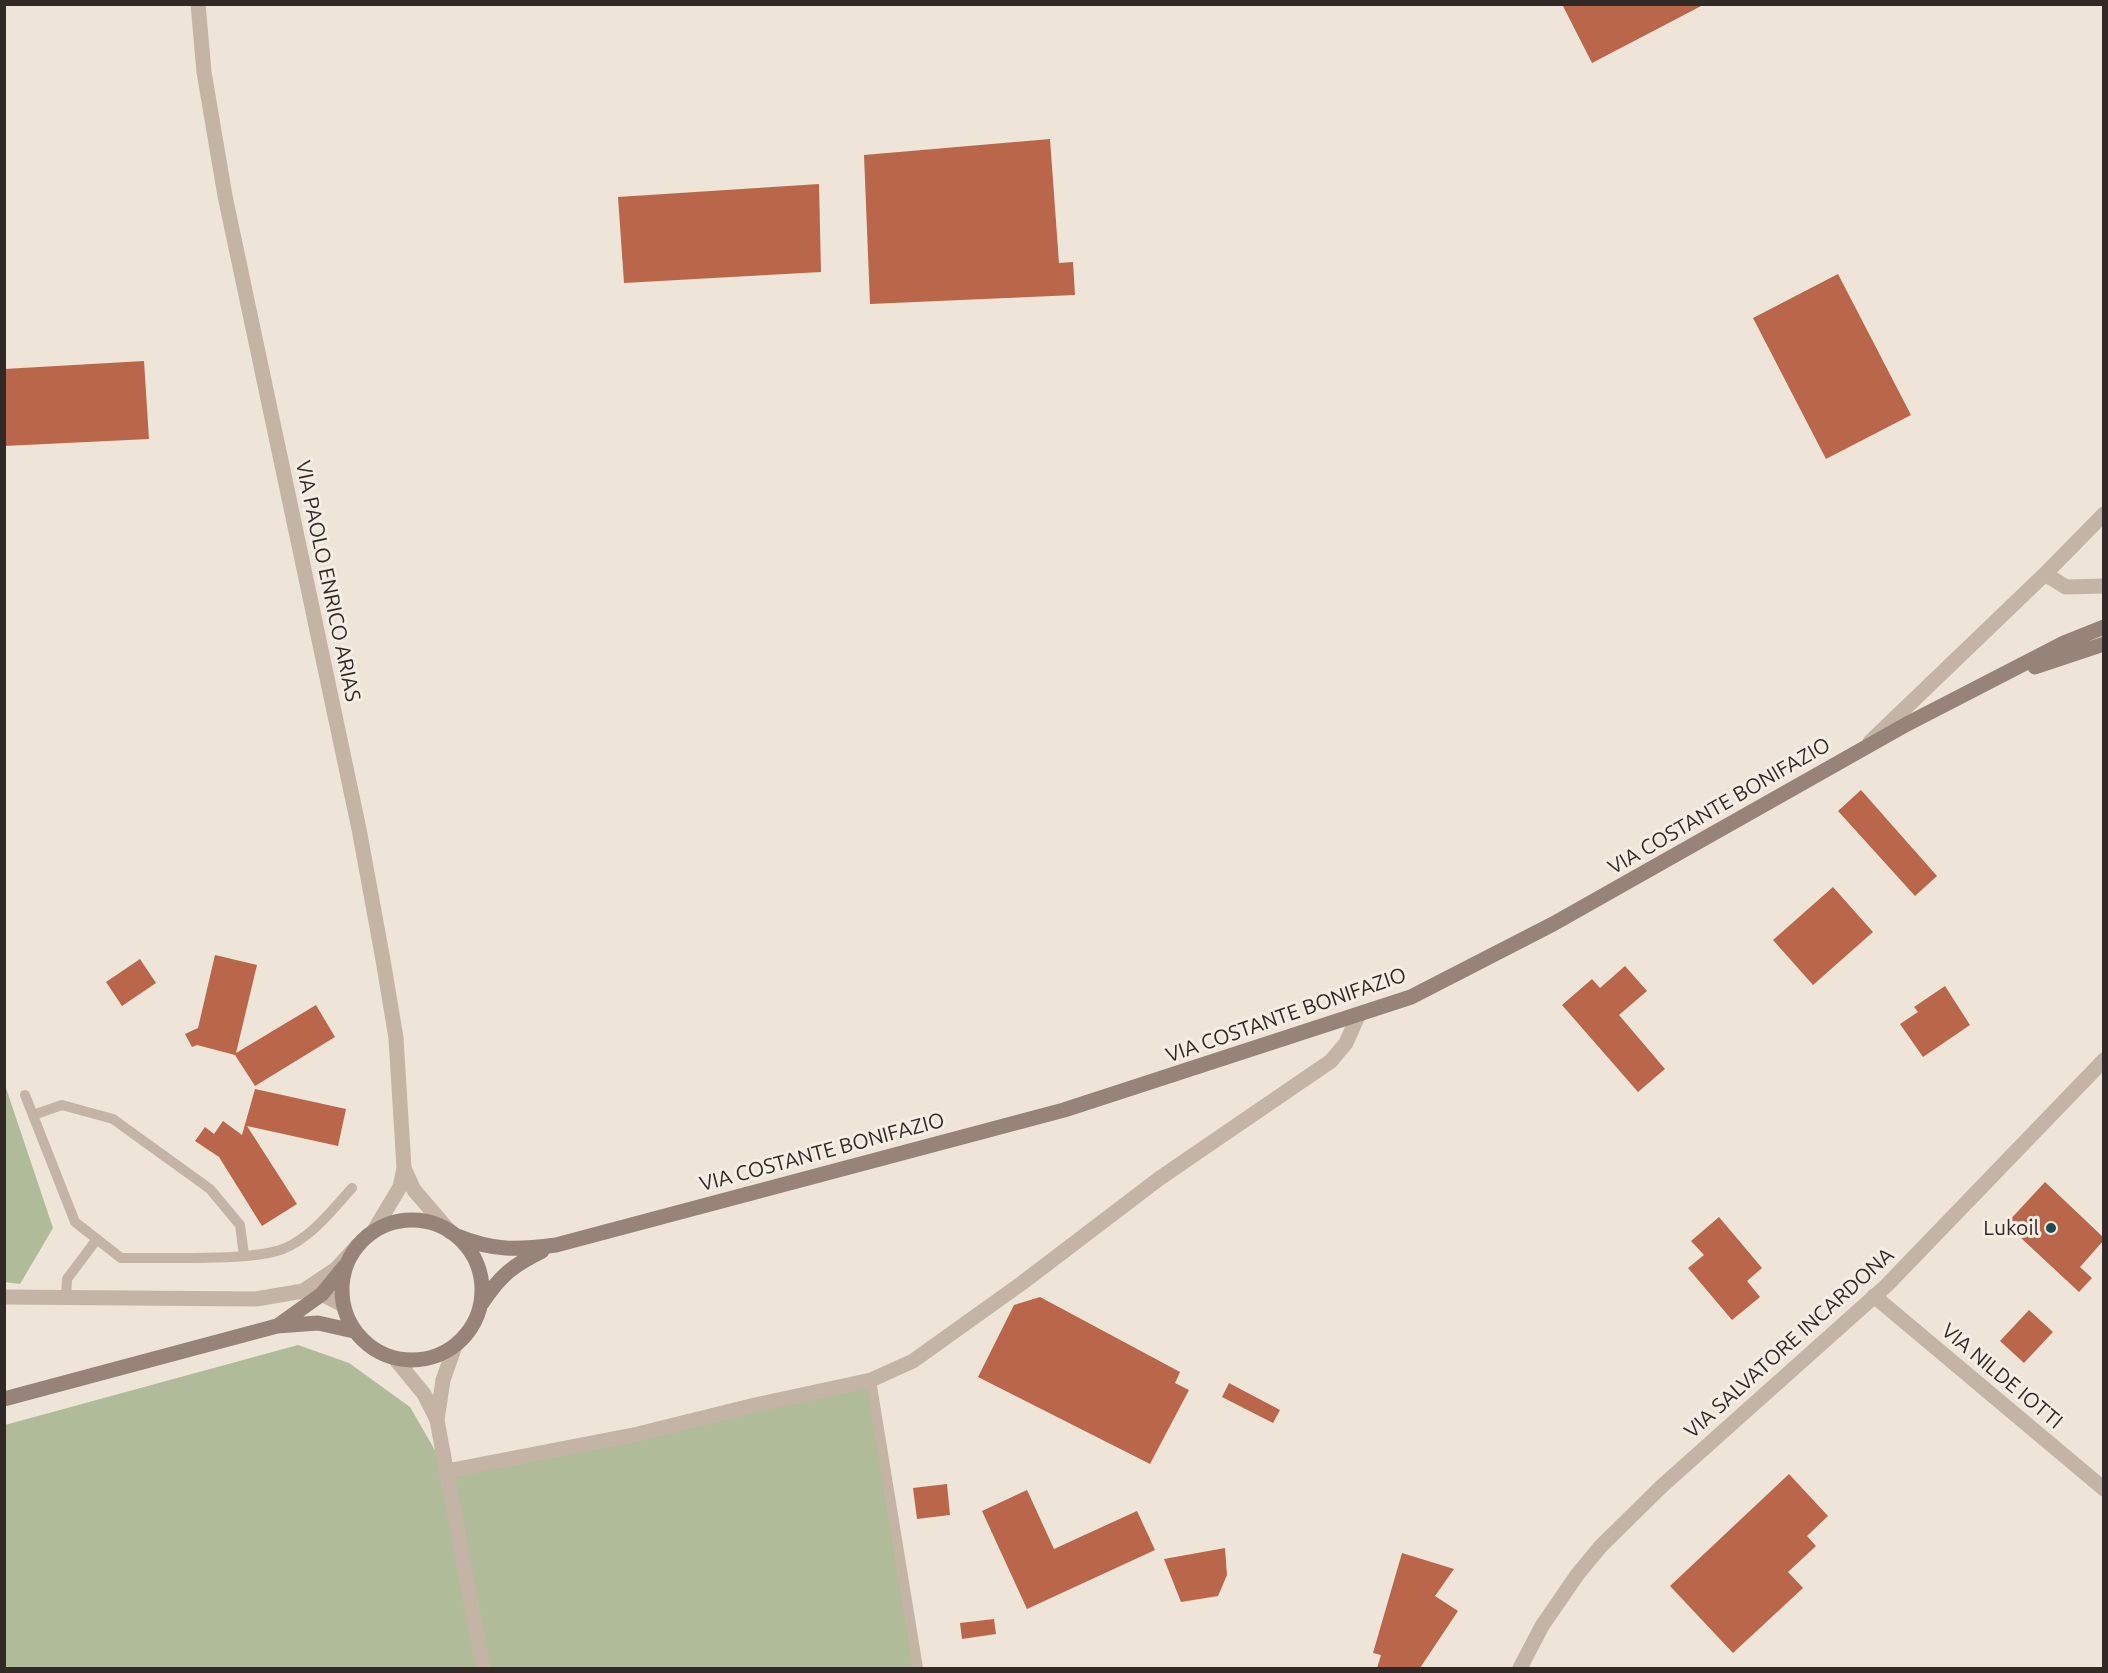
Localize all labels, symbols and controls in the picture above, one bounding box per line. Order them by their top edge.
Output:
street label: VIA PAOLO ENRICO ARIAS [290,458,366,704]
street label: VIA COSTANTE BONIFAZIO [1603,732,1835,880]
street label: VIA COSTANTE BONIFAZIO [1163,962,1409,1068]
street label: VIA COSTANTE BONIFAZIO [697,1107,947,1197]
place label: Lukoil [1983,1215,2039,1241]
marker: Lukoil [2044,1221,2058,1235]
street label: VIA SALVATORE INCARDONA [1679,1242,1899,1444]
street label: VIA NILDE IOTTI [1936,1318,2068,1434]

